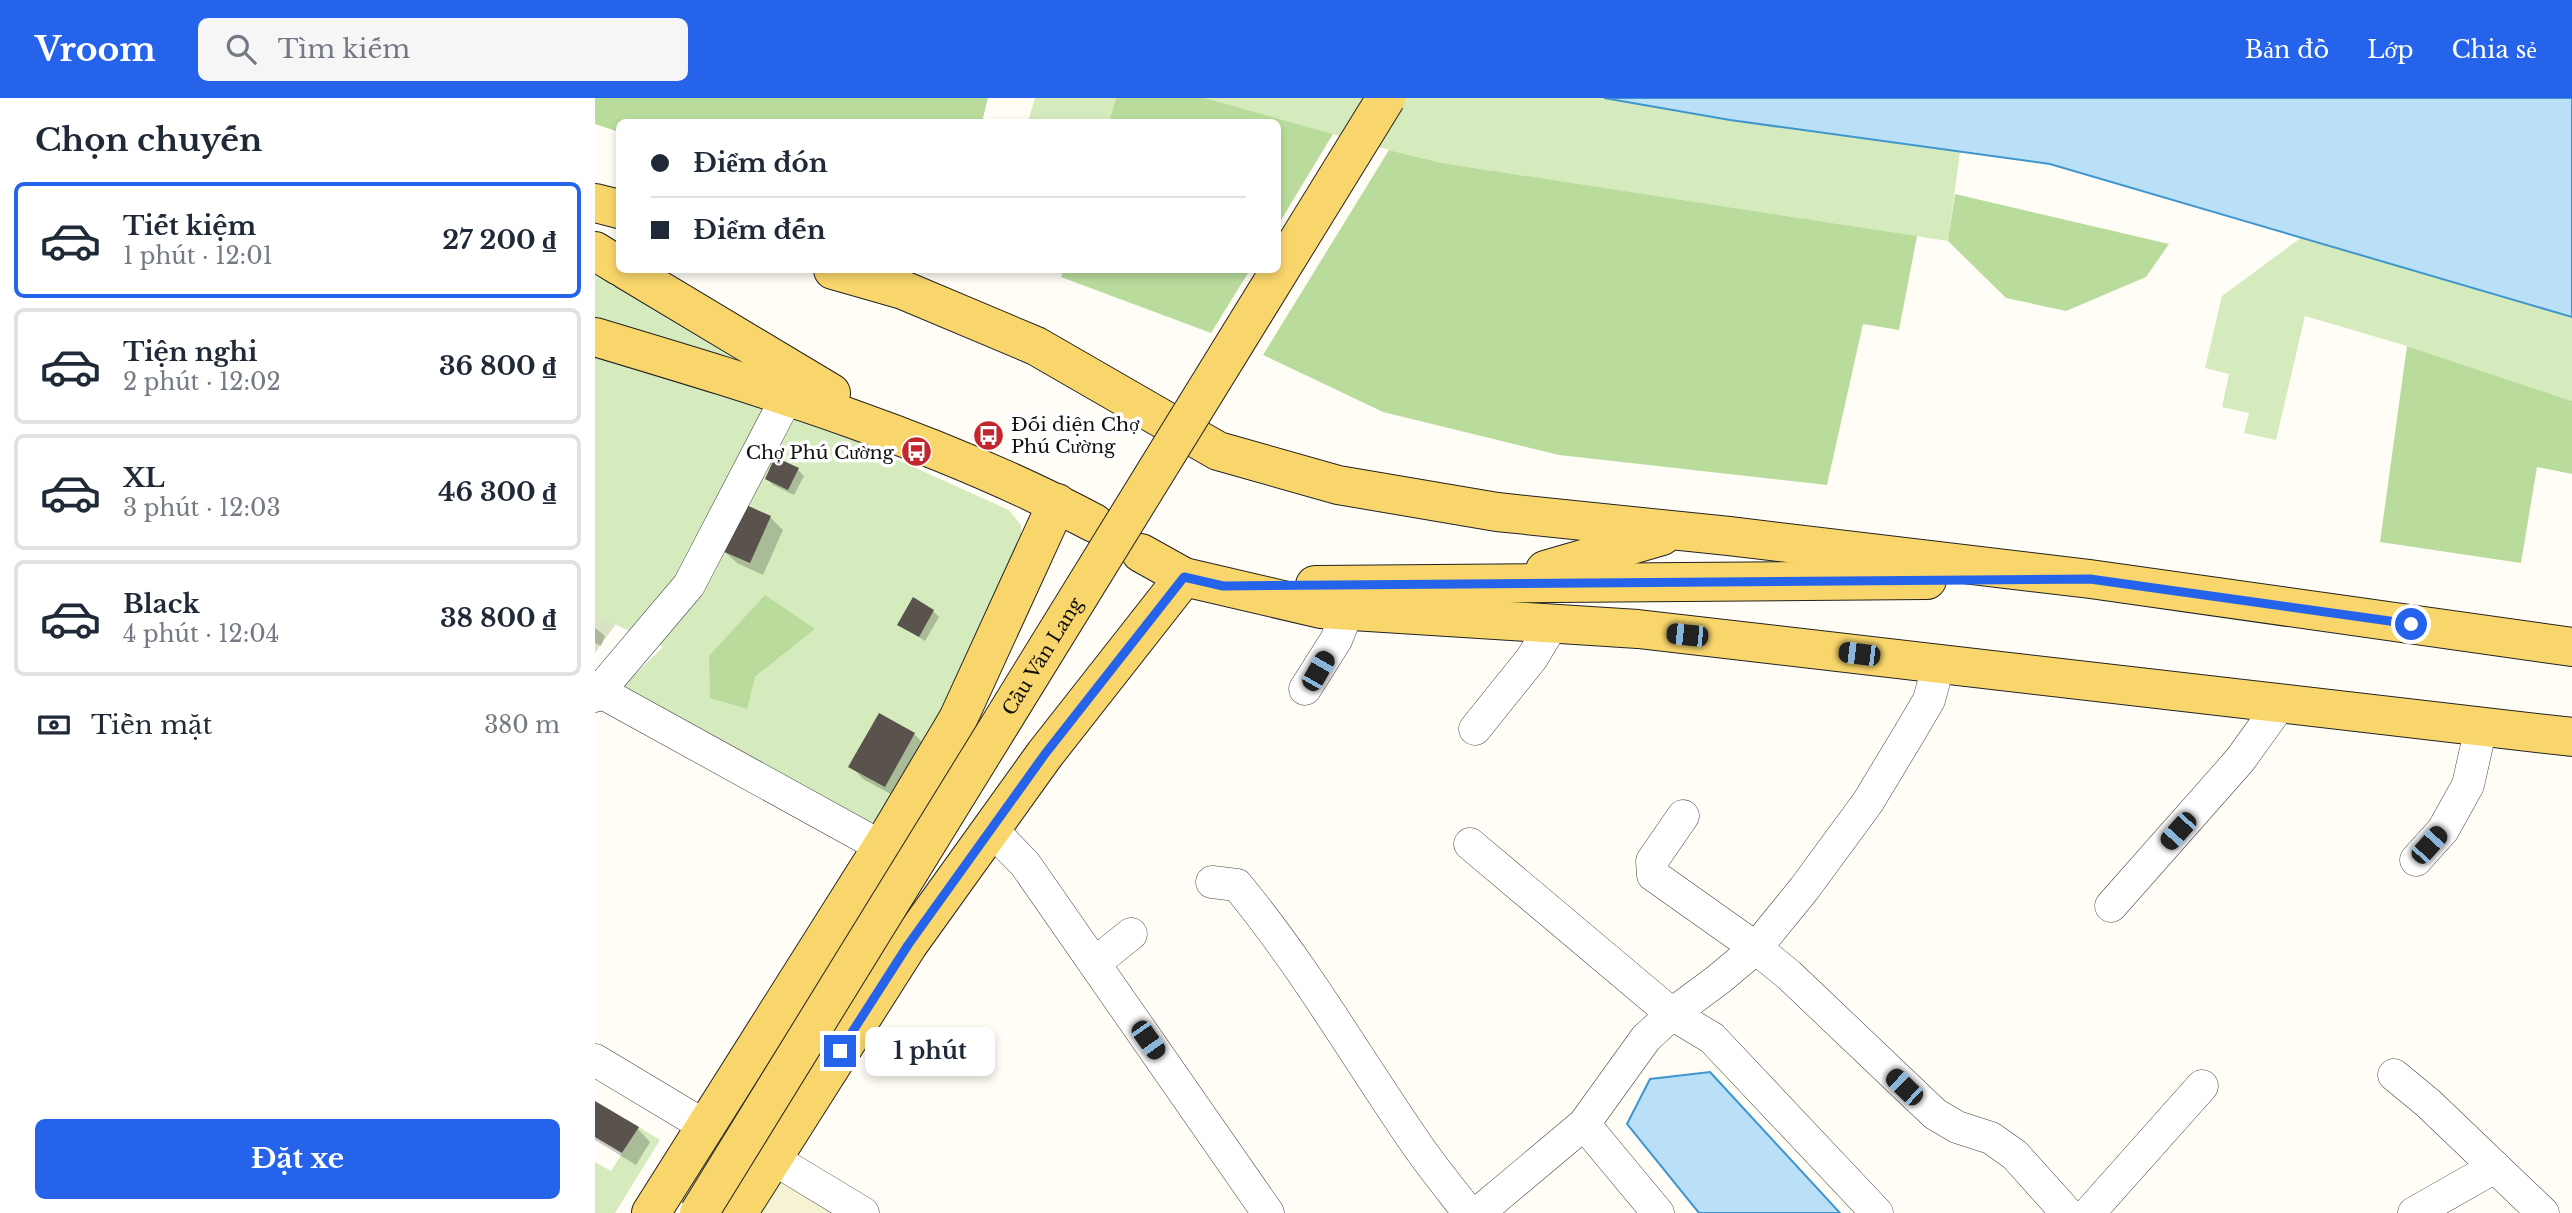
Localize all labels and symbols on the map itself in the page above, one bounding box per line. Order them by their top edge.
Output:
place label: Đối diện Chợ Phú Cường [1011,413,1140,458]
bus stop icon: Đối diện Chợ Phú Cường [971,418,1005,452]
bus stop icon: Chợ Phú Cường [900,435,934,469]
place label: Chợ Phú Cường [746,441,895,464]
street label: Cầu Văn Lang [997,592,1087,719]
route start [2395,608,2427,640]
car [1666,622,1709,648]
car [1837,641,1882,667]
car [1299,648,1338,694]
car [2157,808,2200,854]
car [2408,822,2451,868]
car [1128,1017,1169,1063]
callout: 1 phút [865,1026,994,1076]
route end [824,1035,856,1067]
car [1882,1065,1927,1109]

